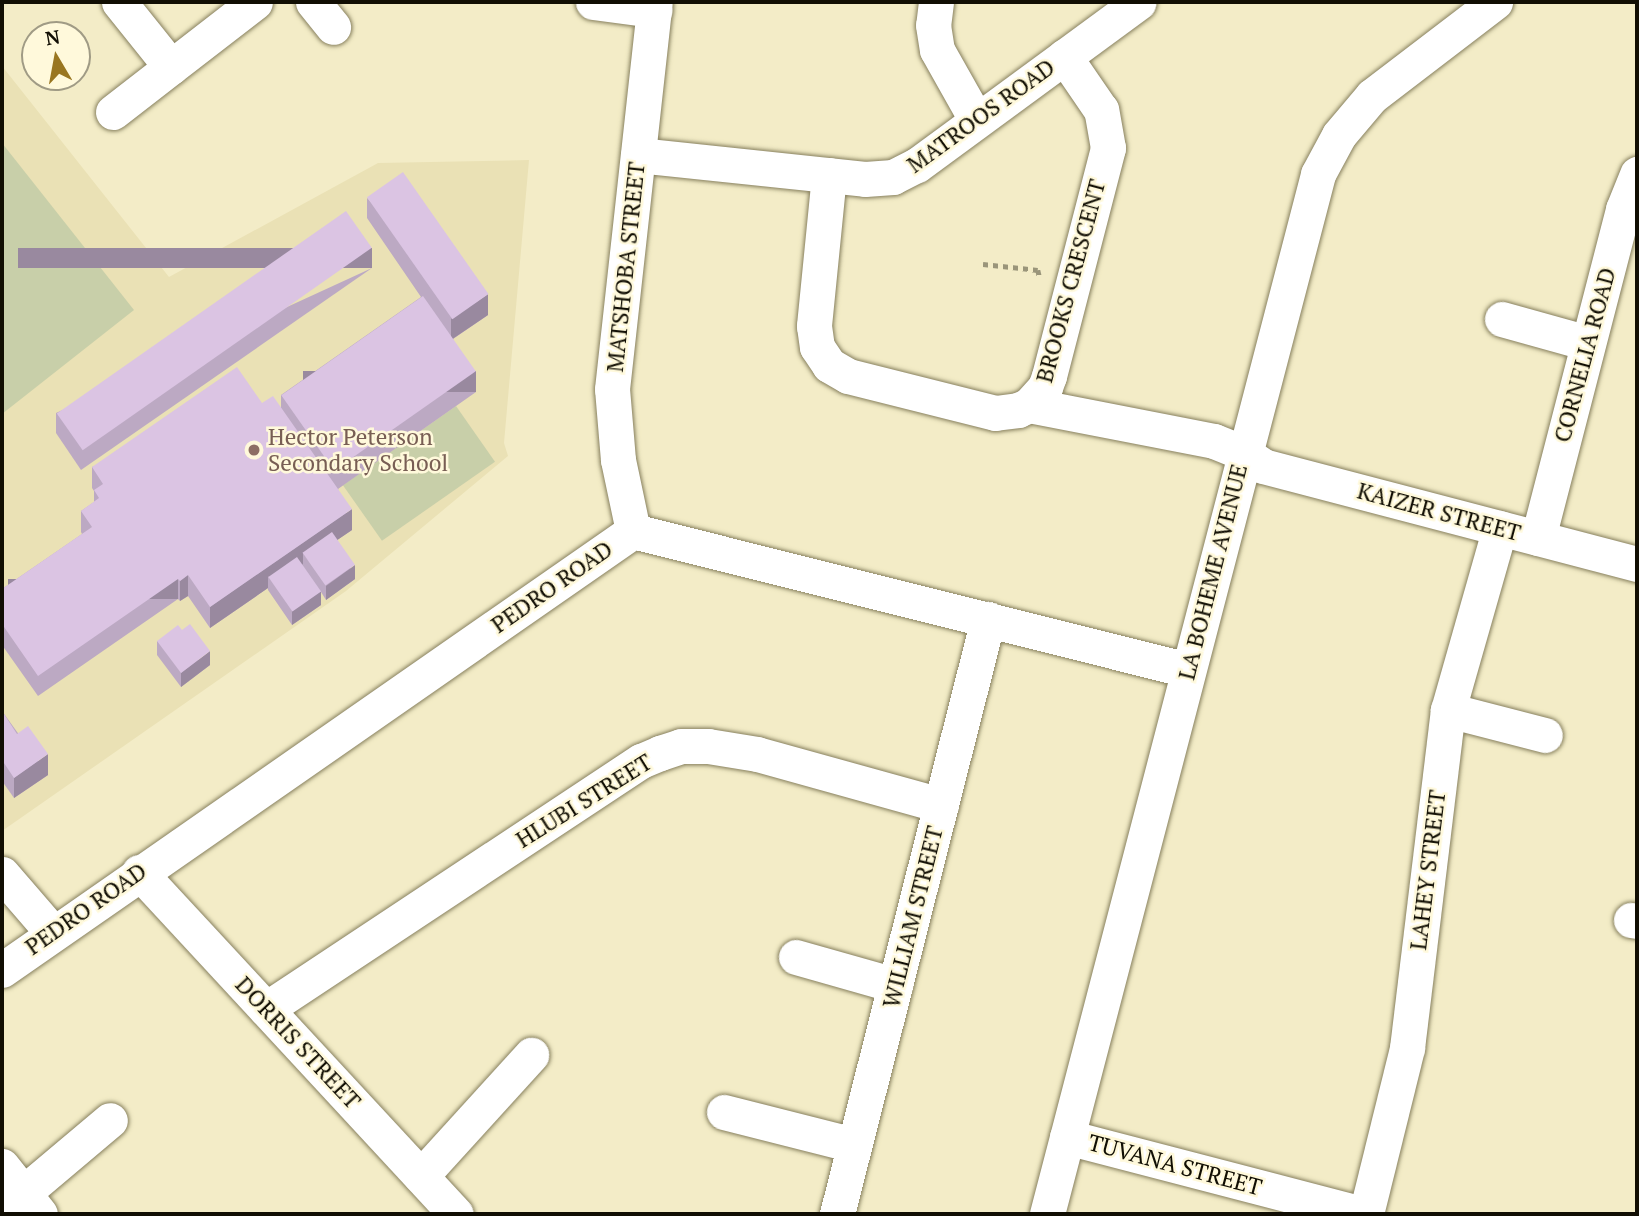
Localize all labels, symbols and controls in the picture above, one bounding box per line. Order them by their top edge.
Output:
north arrow [21,21,91,91]
text: N [43,23,62,50]
street label: MATROOS ROAD [902,53,1060,179]
street label: MATSHOBA STREET [601,160,651,374]
street label: BROOKS CRESCENT [1031,176,1111,386]
street label: CORNELIA ROAD [1548,265,1622,445]
place label: Hector Peterson Secondary School [268,423,448,477]
marker: Hector Peterson Secondary School [246,442,262,458]
street label: LA BOHEME AVENUE [1173,461,1253,683]
street label: KAIZER STREET [1354,477,1524,547]
street label: PEDRO ROAD [486,535,618,639]
street label: HLUBI STREET [511,748,657,854]
street label: LAHEY STREET [1404,788,1452,952]
street label: WILLIAM STREET [877,823,949,1011]
street label: PEDRO ROAD [20,857,152,961]
street label: DORRIS STREET [230,971,366,1115]
street label: TUVANA STREET [1085,1128,1265,1202]

